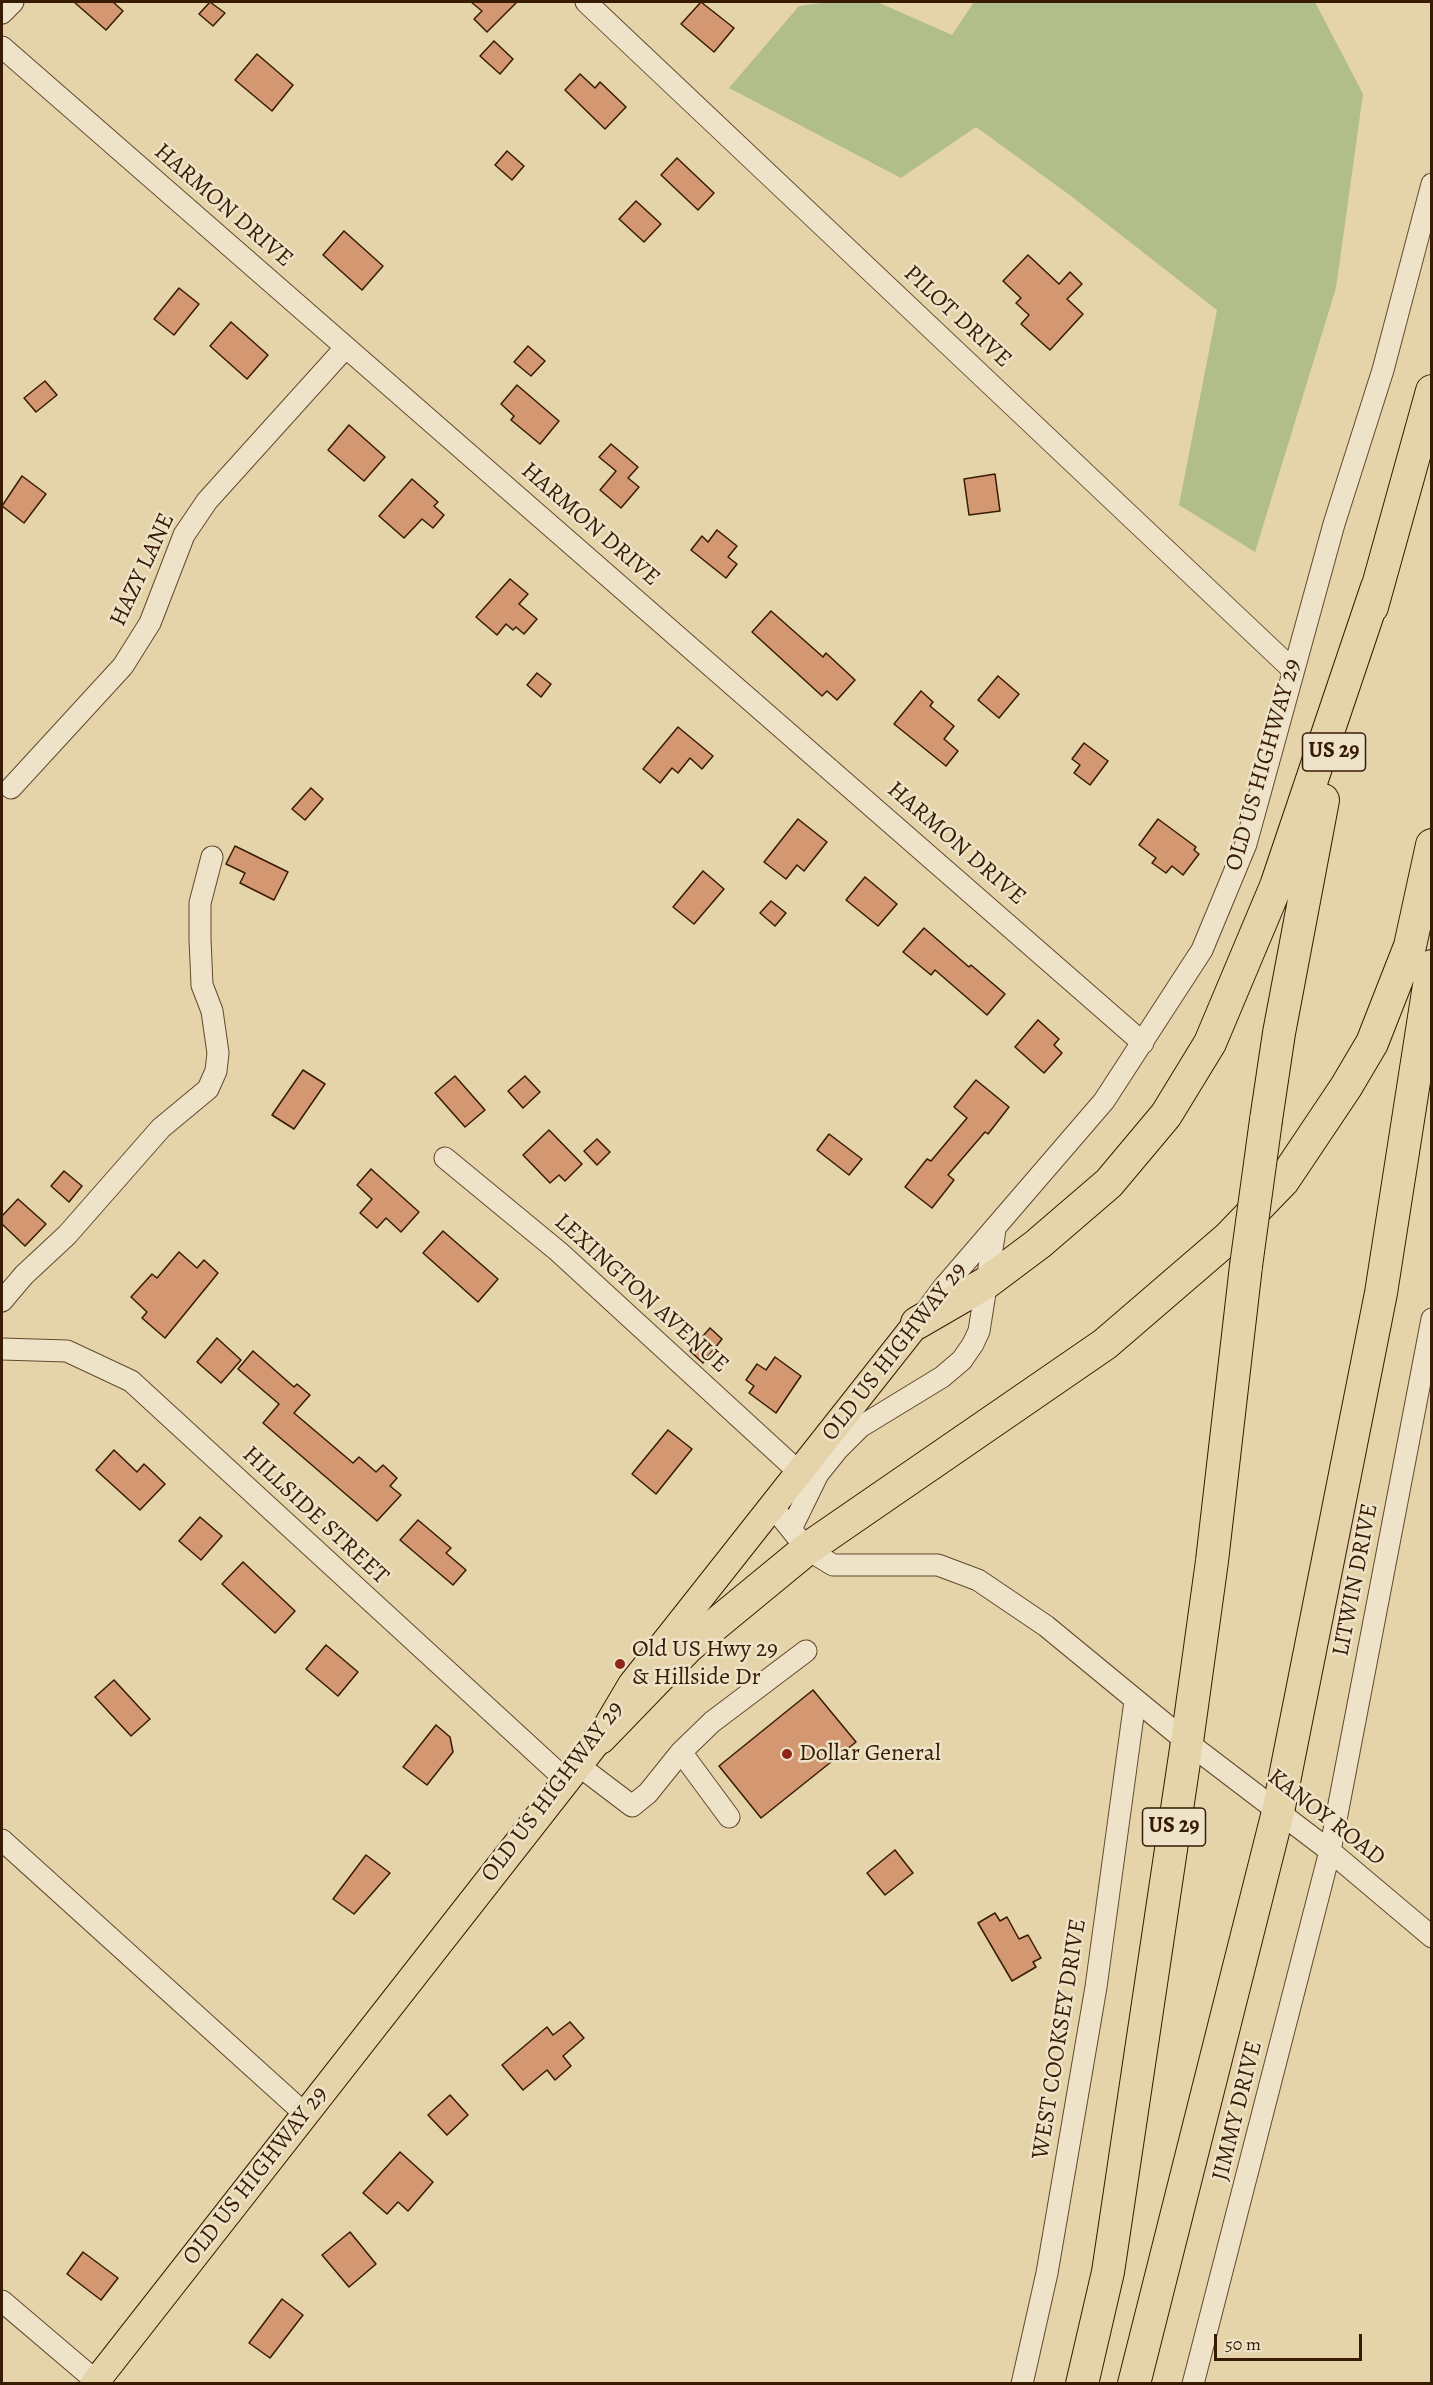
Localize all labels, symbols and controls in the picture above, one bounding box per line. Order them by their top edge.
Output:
street label: HARMON DRIVE [148,138,298,274]
street label: PILOT DRIVE [897,260,1017,374]
street label: HARMON DRIVE [515,457,665,593]
street label: HAZY LANE [104,509,182,631]
street label: OLD US HIGHWAY 29 [1220,656,1308,874]
road number: US 29 [1302,733,1366,771]
street label: HARMON DRIVE [881,776,1031,912]
street label: LEXINGTON AVENUE [548,1208,734,1380]
street label: OLD US HIGHWAY 29 [816,1257,974,1447]
street label: HILLSIDE STREET [236,1441,394,1591]
street label: LITWIN DRIVE [1327,1501,1385,1659]
place label: Old US Hwy 29 & Hillside Dr [632,1636,778,1692]
marker: Old US Hwy 29 & Hillside Dr [613,1657,627,1671]
street label: OLD US HIGHWAY 29 [476,1696,630,1888]
place label: Dollar General [799,1740,941,1768]
marker: Dollar General [780,1747,794,1761]
street label: KANOY ROAD [1261,1763,1391,1873]
road number: US 29 [1142,1808,1206,1846]
street label: WEST COOKSEY DRIVE [1027,1917,1093,2161]
street label: JIMMY DRIVE [1207,2038,1269,2184]
street label: OLD US HIGHWAY 29 [177,2081,335,2271]
scale bar [1217,2322,1366,2360]
text: 50 m [1225,2332,1261,2356]

